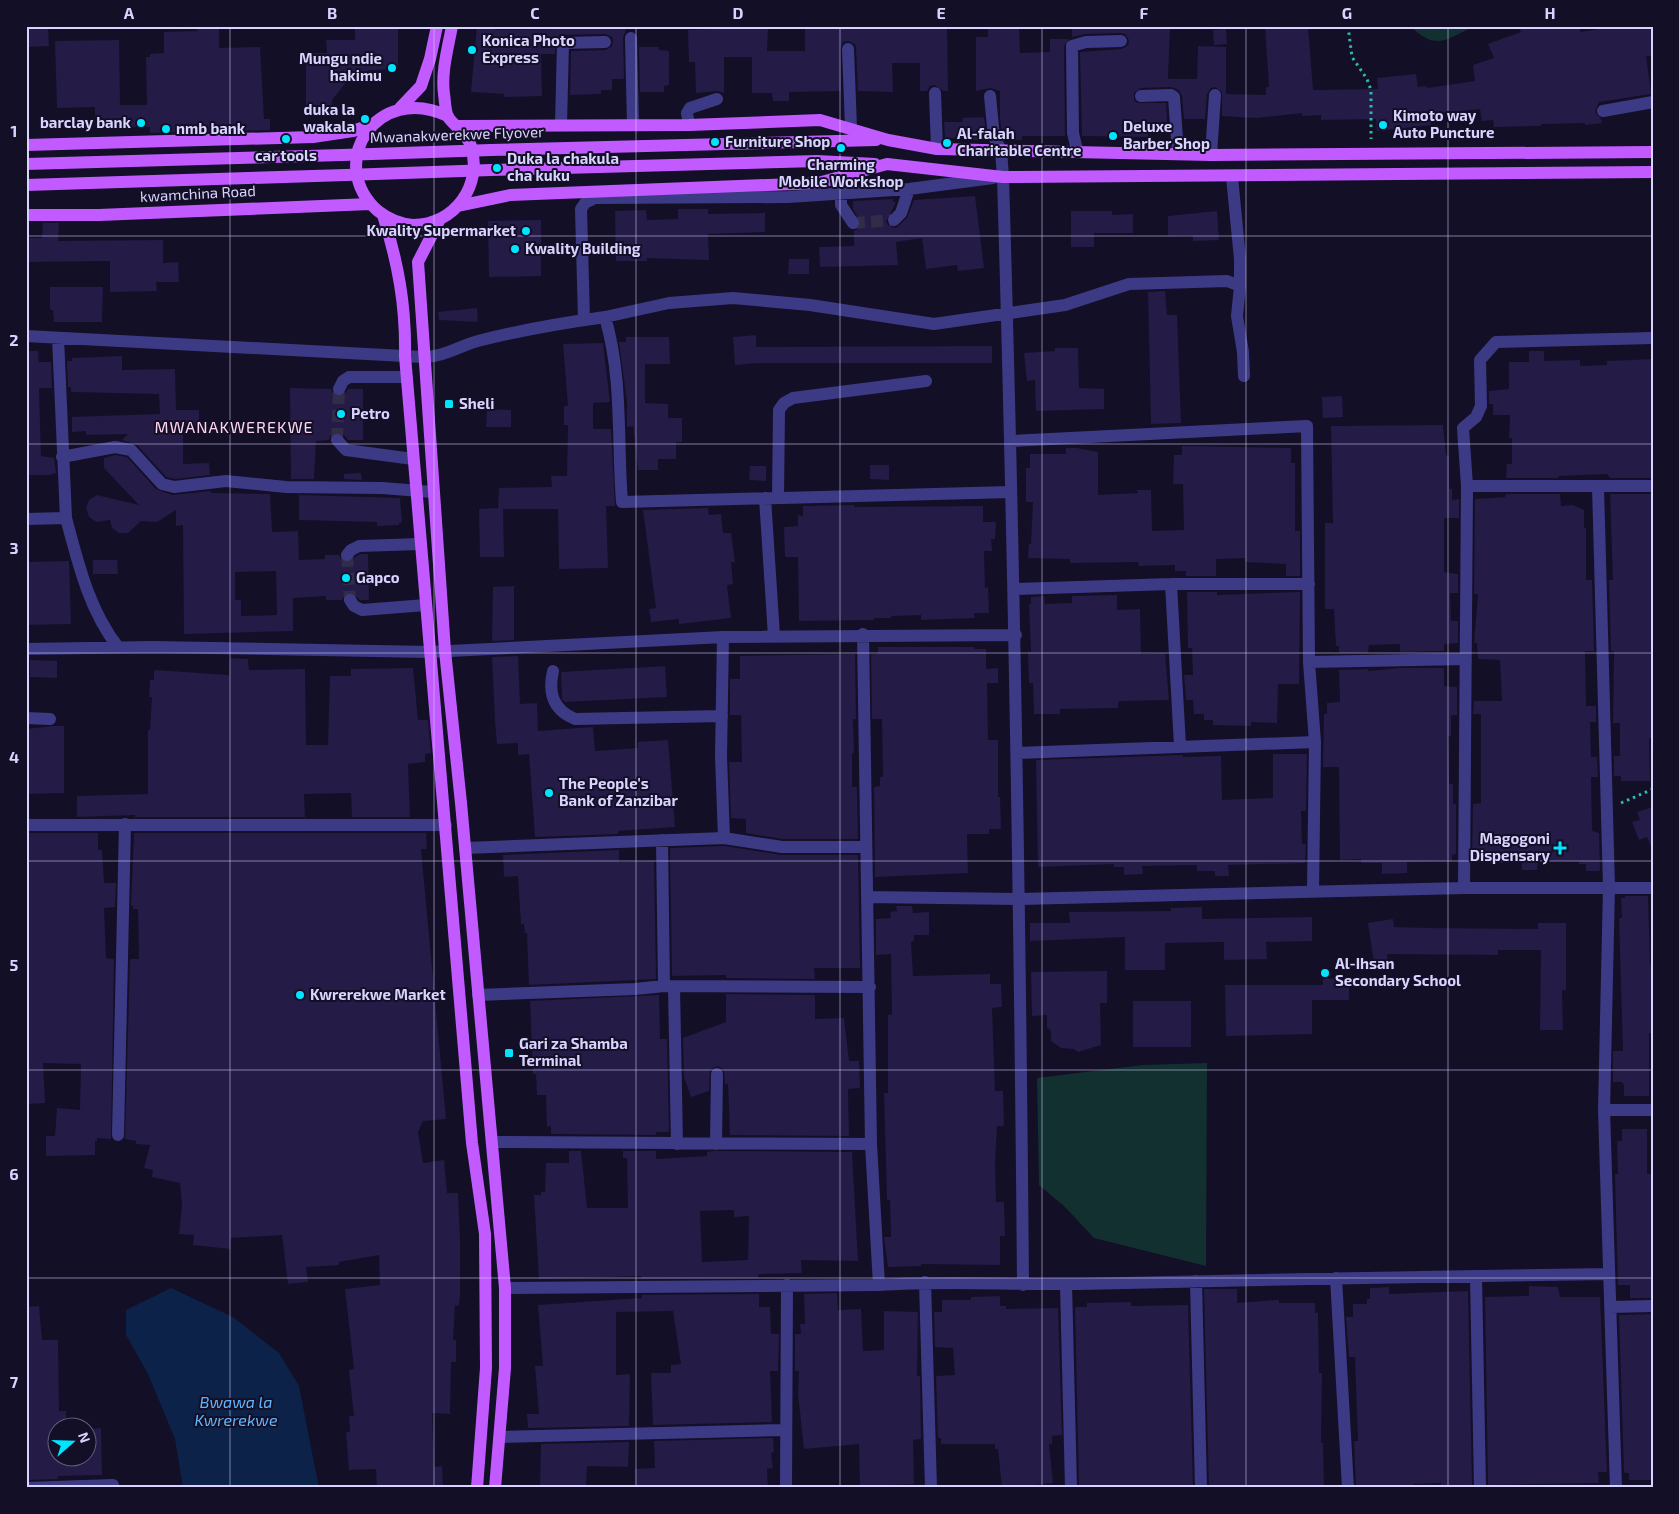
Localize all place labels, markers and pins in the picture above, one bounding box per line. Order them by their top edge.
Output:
place label: Konica Photo Express [482,31,575,66]
marker: Konica Photo Express [466,44,478,56]
place label: Mungu ndie hakimu [299,49,382,84]
marker: Mungu ndie hakimu [386,62,398,74]
place label: duka la wakala [303,100,355,135]
place label: Kimoto way Auto Puncture [1393,106,1495,141]
place label: barclay bank [40,113,132,132]
marker: duka la wakala [359,113,371,125]
marker: barclay bank [135,117,147,129]
place label: Deluxe Barber Shop [1123,117,1210,152]
place label: nmb bank [176,119,246,137]
marker: Kimoto way Auto Puncture [1377,119,1389,131]
marker: nmb bank [160,123,172,135]
place label: Al-falah Charitable Centre [957,124,1081,159]
marker: Deluxe Barber Shop [1107,130,1119,142]
place label: Furniture Shop [725,132,830,150]
marker: car tools [280,133,292,145]
marker: Furniture Shop [709,136,721,148]
marker: Al-falah Charitable Centre [941,137,953,149]
marker: Charming Mobile Workshop [835,142,847,154]
place label: car tools [255,146,317,164]
place label: Duka la chakula cha kuku [507,149,619,184]
place label: Charming Mobile Workshop [778,155,904,190]
marker: Duka la chakula cha kuku [491,162,503,174]
place label: Kwality Supermarket [367,221,516,240]
marker: Kwality Supermarket [520,225,532,237]
place label: Kwality Building [525,239,641,258]
marker: Kwality Building [509,243,521,255]
place label: Sheli [459,394,494,412]
marker: Sheli [443,398,455,410]
place label: Petro [351,404,390,422]
marker: Petro [335,408,347,420]
place label: Gapco [356,568,400,586]
marker: Gapco [340,572,352,584]
place label: The People's Bank of Zanzibar [559,774,678,809]
marker: The People's Bank of Zanzibar [543,787,555,799]
place label: Magogoni Dispensary [1470,829,1550,865]
marker: Magogoni Dispensary [1554,842,1566,854]
place label: Al-Ihsan Secondary School [1335,954,1461,990]
marker: Al-Ihsan Secondary School [1319,967,1331,979]
place label: Kwrerekwe Market [310,985,446,1003]
marker: Kwrerekwe Market [294,989,306,1001]
place label: Gari za Shamba Terminal [519,1034,628,1069]
marker: Gari za Shamba Terminal [503,1047,515,1059]

